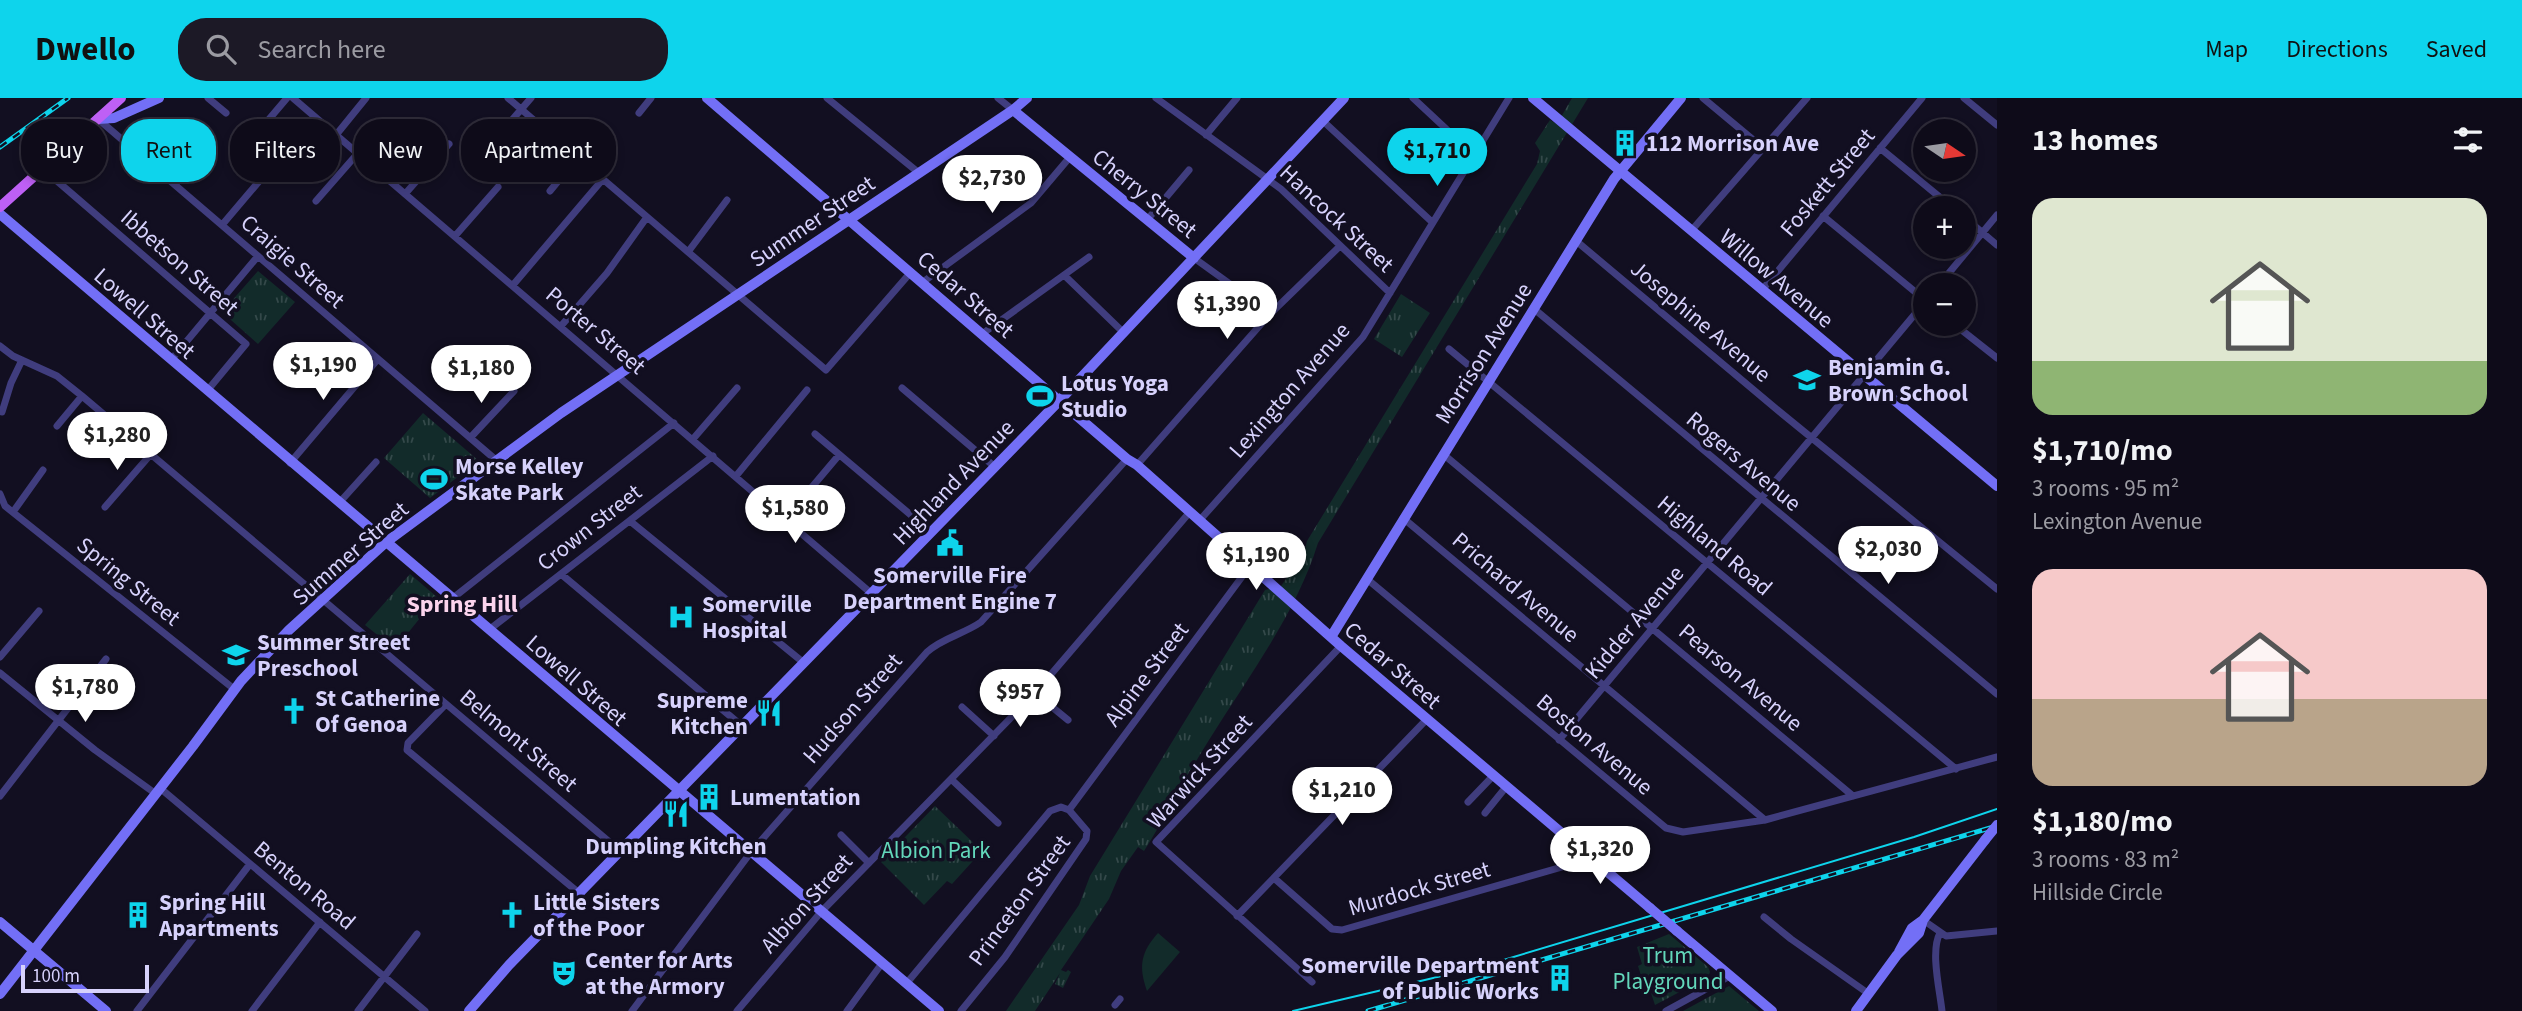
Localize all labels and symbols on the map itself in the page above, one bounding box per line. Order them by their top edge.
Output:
north arrow [1913,119,1976,182]
street label: Foskett Street [1772,121,1883,244]
place label: 112 Morrison Ave [1646,127,1819,160]
building icon: 112 Morrison Ave [1610,128,1640,158]
pin: $1,710 [1380,129,1494,188]
street label: Cherry Street [1085,141,1204,246]
pin: $2,730 [935,156,1049,215]
street label: Hancock Street [1272,157,1401,280]
street label: Summer Street [743,167,882,276]
street label: Ibbetson Street [113,202,246,323]
street label: Craigie Street [233,207,352,316]
street label: Willow Avenue [1712,221,1841,336]
street label: Cedar Street [910,243,1022,346]
street label: Josephine Avenue [1623,253,1778,390]
street label: Lowell Street [87,260,203,367]
street label: Morrison Avenue [1427,276,1540,430]
street label: Porter Street [538,279,653,382]
pin: $1,390 [1170,282,1284,341]
street label: Lexington Avenue [1221,315,1358,465]
pin: $1,190 [266,342,380,402]
pin: $1,180 [424,345,538,405]
place label: Benjamin G. Brown School [1828,351,1968,410]
school or university icon: Benjamin G. Brown School [1792,365,1822,395]
place label: Lotus Yoga Studio [1061,367,1169,426]
sports icon: Lotus Yoga Studio [1025,381,1055,411]
street label: Rogers Avenue [1679,403,1808,519]
pin: $1,280 [60,412,174,472]
street label: Highland Avenue [885,412,1022,552]
place label: Morse Kelley Skate Park [455,450,584,509]
sports icon: Morse Kelley Skate Park [419,464,449,494]
street label: Crown Street [530,476,649,579]
pin: $1,580 [738,486,852,545]
street label: Highland Road [1650,487,1779,604]
street label: Summer Street [285,493,416,613]
street label: Prichard Avenue [1445,524,1587,651]
pin: $2,030 [1831,526,1945,586]
public building icon: Somerville Fire Department Engine 7 [935,528,965,558]
street label: Spring Street [70,529,188,634]
pin: $1,190 [1199,532,1313,592]
street label: Kidder Avenue [1577,558,1692,686]
place label: Somerville Fire Department Engine 7 [843,559,1057,618]
district label: Spring Hill [406,587,518,622]
place label: Somerville Hospital [702,588,812,647]
hospital icon: Somerville Hospital [666,602,696,632]
street label: Cedar Street [1337,614,1449,717]
street label: Alpine Street [1096,615,1197,733]
street label: Pearson Avenue [1671,615,1810,739]
place label: Summer Street Preschool [257,626,410,685]
street label: Lowell Street [519,627,635,734]
school or university icon: Summer Street Preschool [221,640,251,670]
street label: Hudson Street [795,646,910,771]
pin: $1,780 [28,664,142,724]
pin: $957 [979,670,1061,729]
street label: Belmont Street [453,681,585,800]
place label: St Catherine Of Genoa [315,682,440,741]
place label: Supreme Kitchen [657,684,748,743]
street label: Boston Avenue [1529,686,1660,803]
church icon: St Catherine Of Genoa [279,696,309,726]
restaurant icon: Supreme Kitchen [754,698,784,728]
street label: Warwick Street [1139,707,1260,836]
pin: $1,210 [1285,768,1399,827]
place label: Lumentation [730,781,861,814]
building icon: Lumentation [694,782,724,812]
restaurant icon: Dumpling Kitchen [661,799,691,829]
pin: $1,320 [1543,826,1657,886]
street label: Princeton Street [960,828,1078,973]
place label: Dumpling Kitchen [585,830,767,863]
street label: Benton Road [247,833,363,938]
park label: Albion Park [881,834,991,867]
street label: Albion Street [753,846,860,960]
street label: Murdock Street [1344,852,1494,925]
place label: Spring Hill Apartments [158,886,279,945]
place label: Little Sisters of the Poor [533,886,660,945]
building icon: Spring Hill Apartments [123,900,153,930]
church icon: Little Sisters of the Poor [497,900,527,930]
park label: Trum Playground [1613,939,1723,998]
place label: Center for Arts at the Armory [585,944,733,1003]
place label: Somerville Department of Public Works [1301,949,1539,1008]
theatre icon: Center for Arts at the Armory [549,958,579,988]
scale bar [21,962,149,994]
building icon: Somerville Department of Public Works [1545,963,1575,993]

